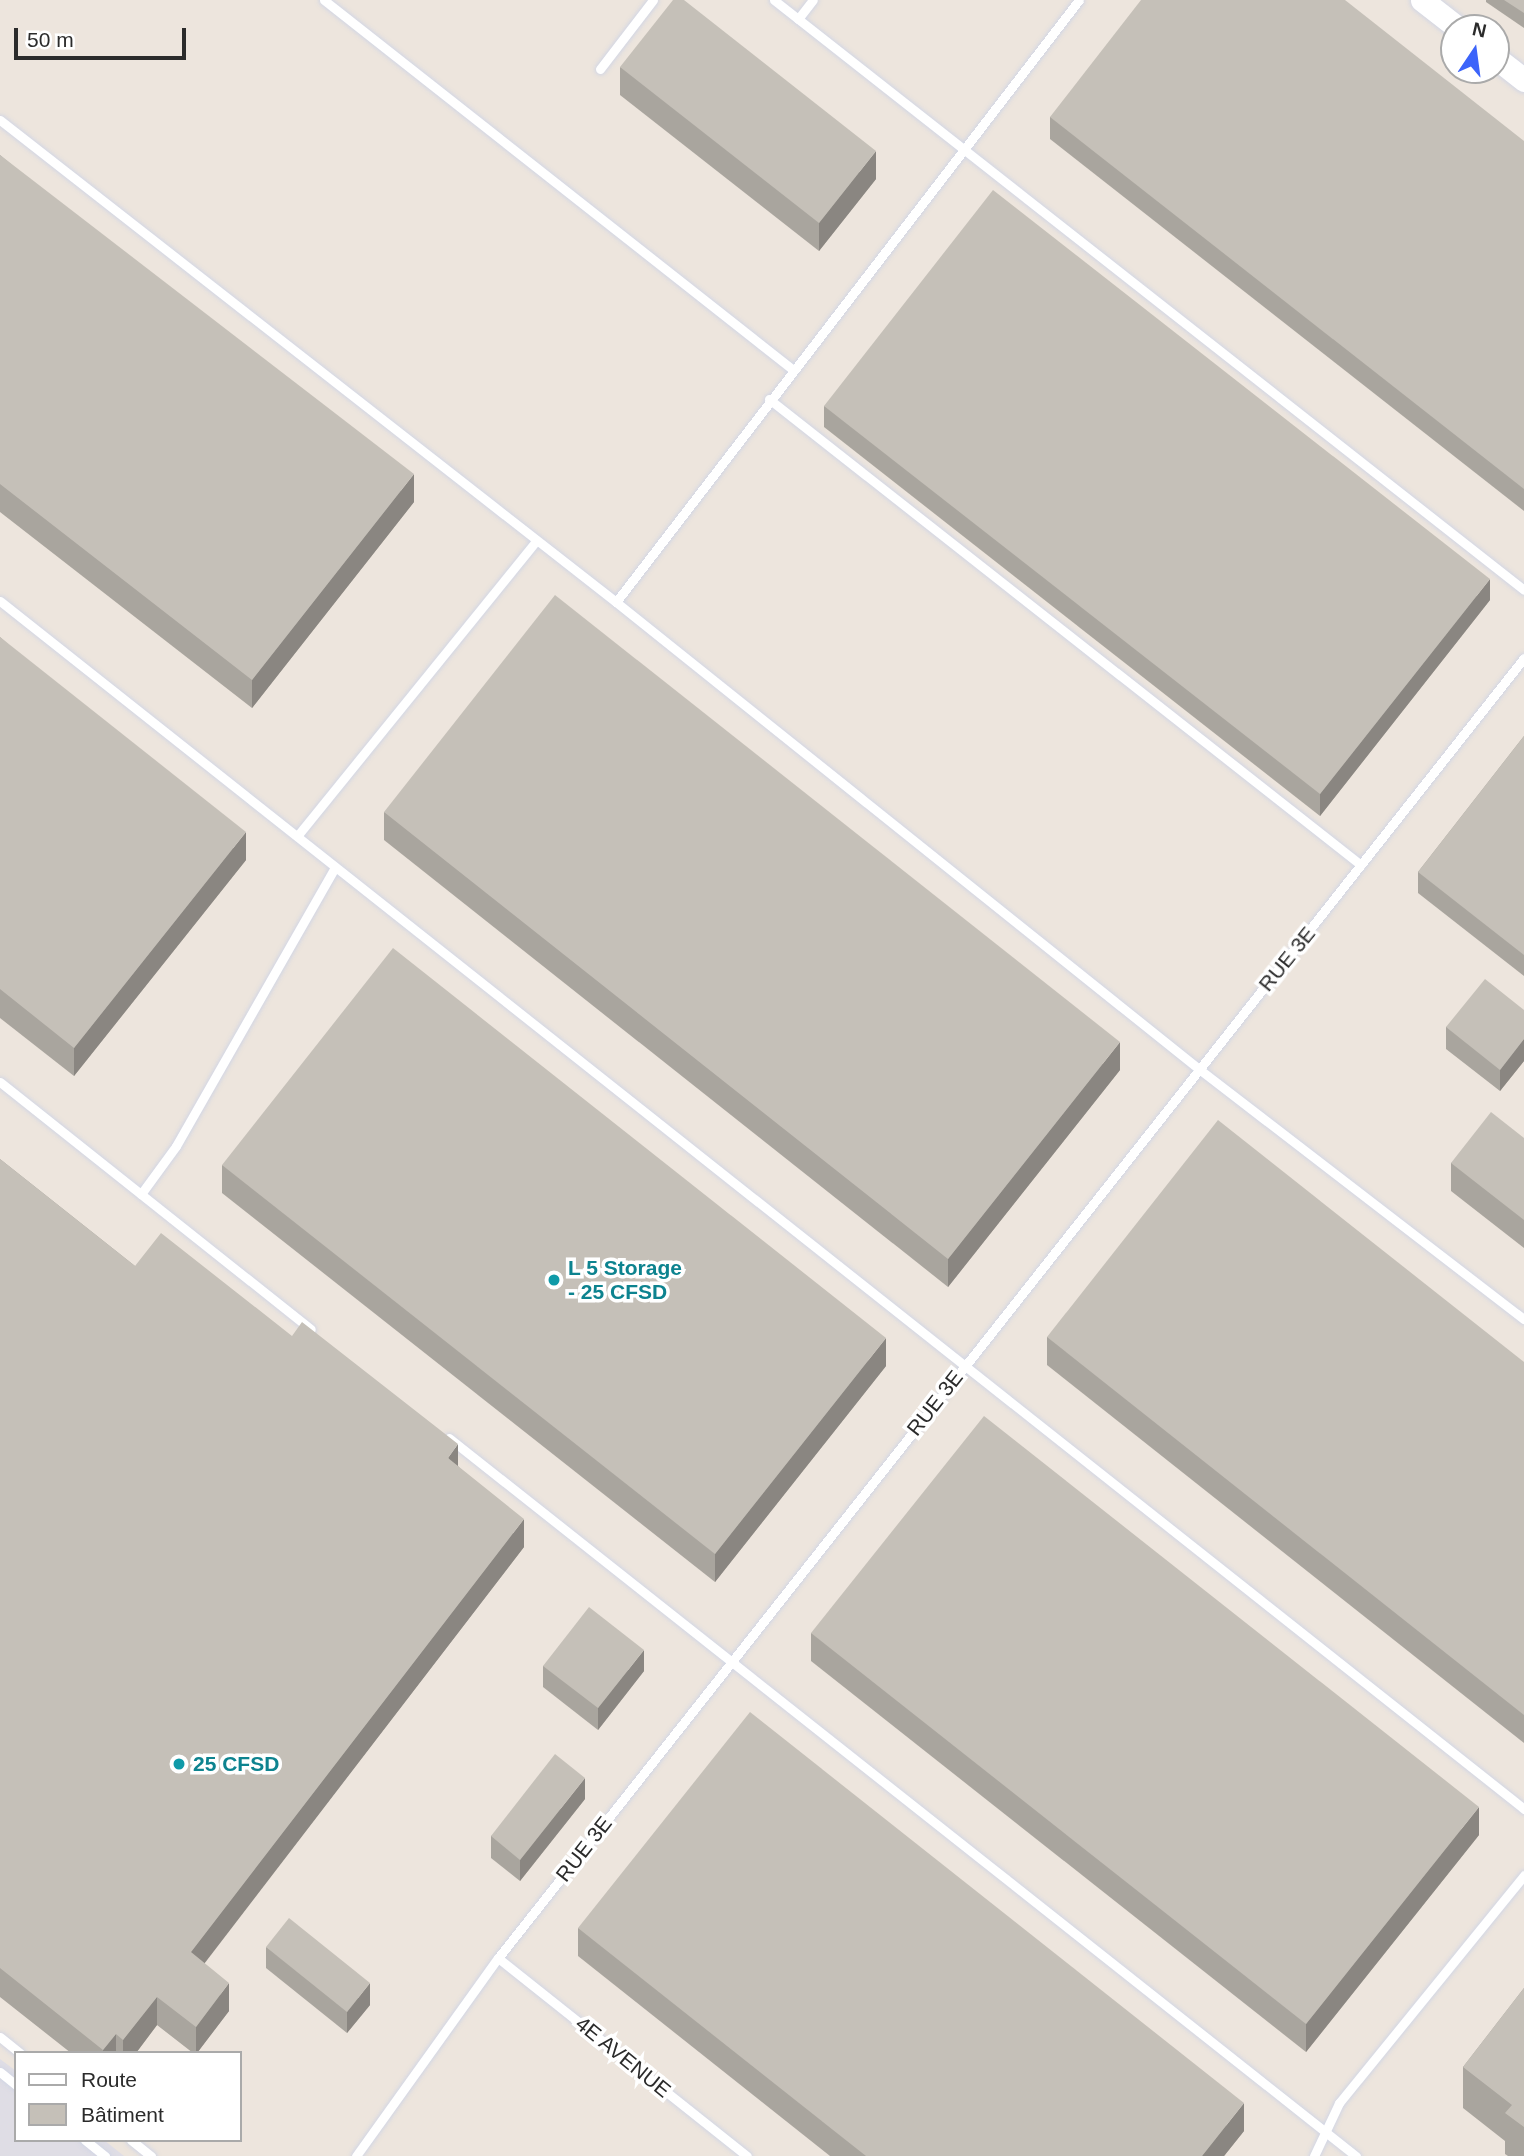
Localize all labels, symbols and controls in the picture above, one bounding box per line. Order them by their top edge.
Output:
scale bar [18,14,189,58]
north arrow [1440,14,1510,84]
text: N [1470,18,1488,42]
text: 50 m [27,28,74,51]
street label: RUE 3E [1253,922,1321,996]
place label: L 5 Storage - 25 CFSD [568,1255,682,1305]
marker: L 5 Storage - 25 CFSD [546,1272,562,1288]
street label: RUE 3E [902,1365,968,1441]
place label: 25 CFSD [193,1751,279,1777]
marker: 25 CFSD [171,1756,187,1772]
street label: RUE 3E [551,1811,617,1887]
street label: 4E AVENUE [570,2011,676,2103]
legend [14,2051,242,2142]
text: Route [81,2068,137,2091]
text: Bâtiment [81,2103,164,2126]

